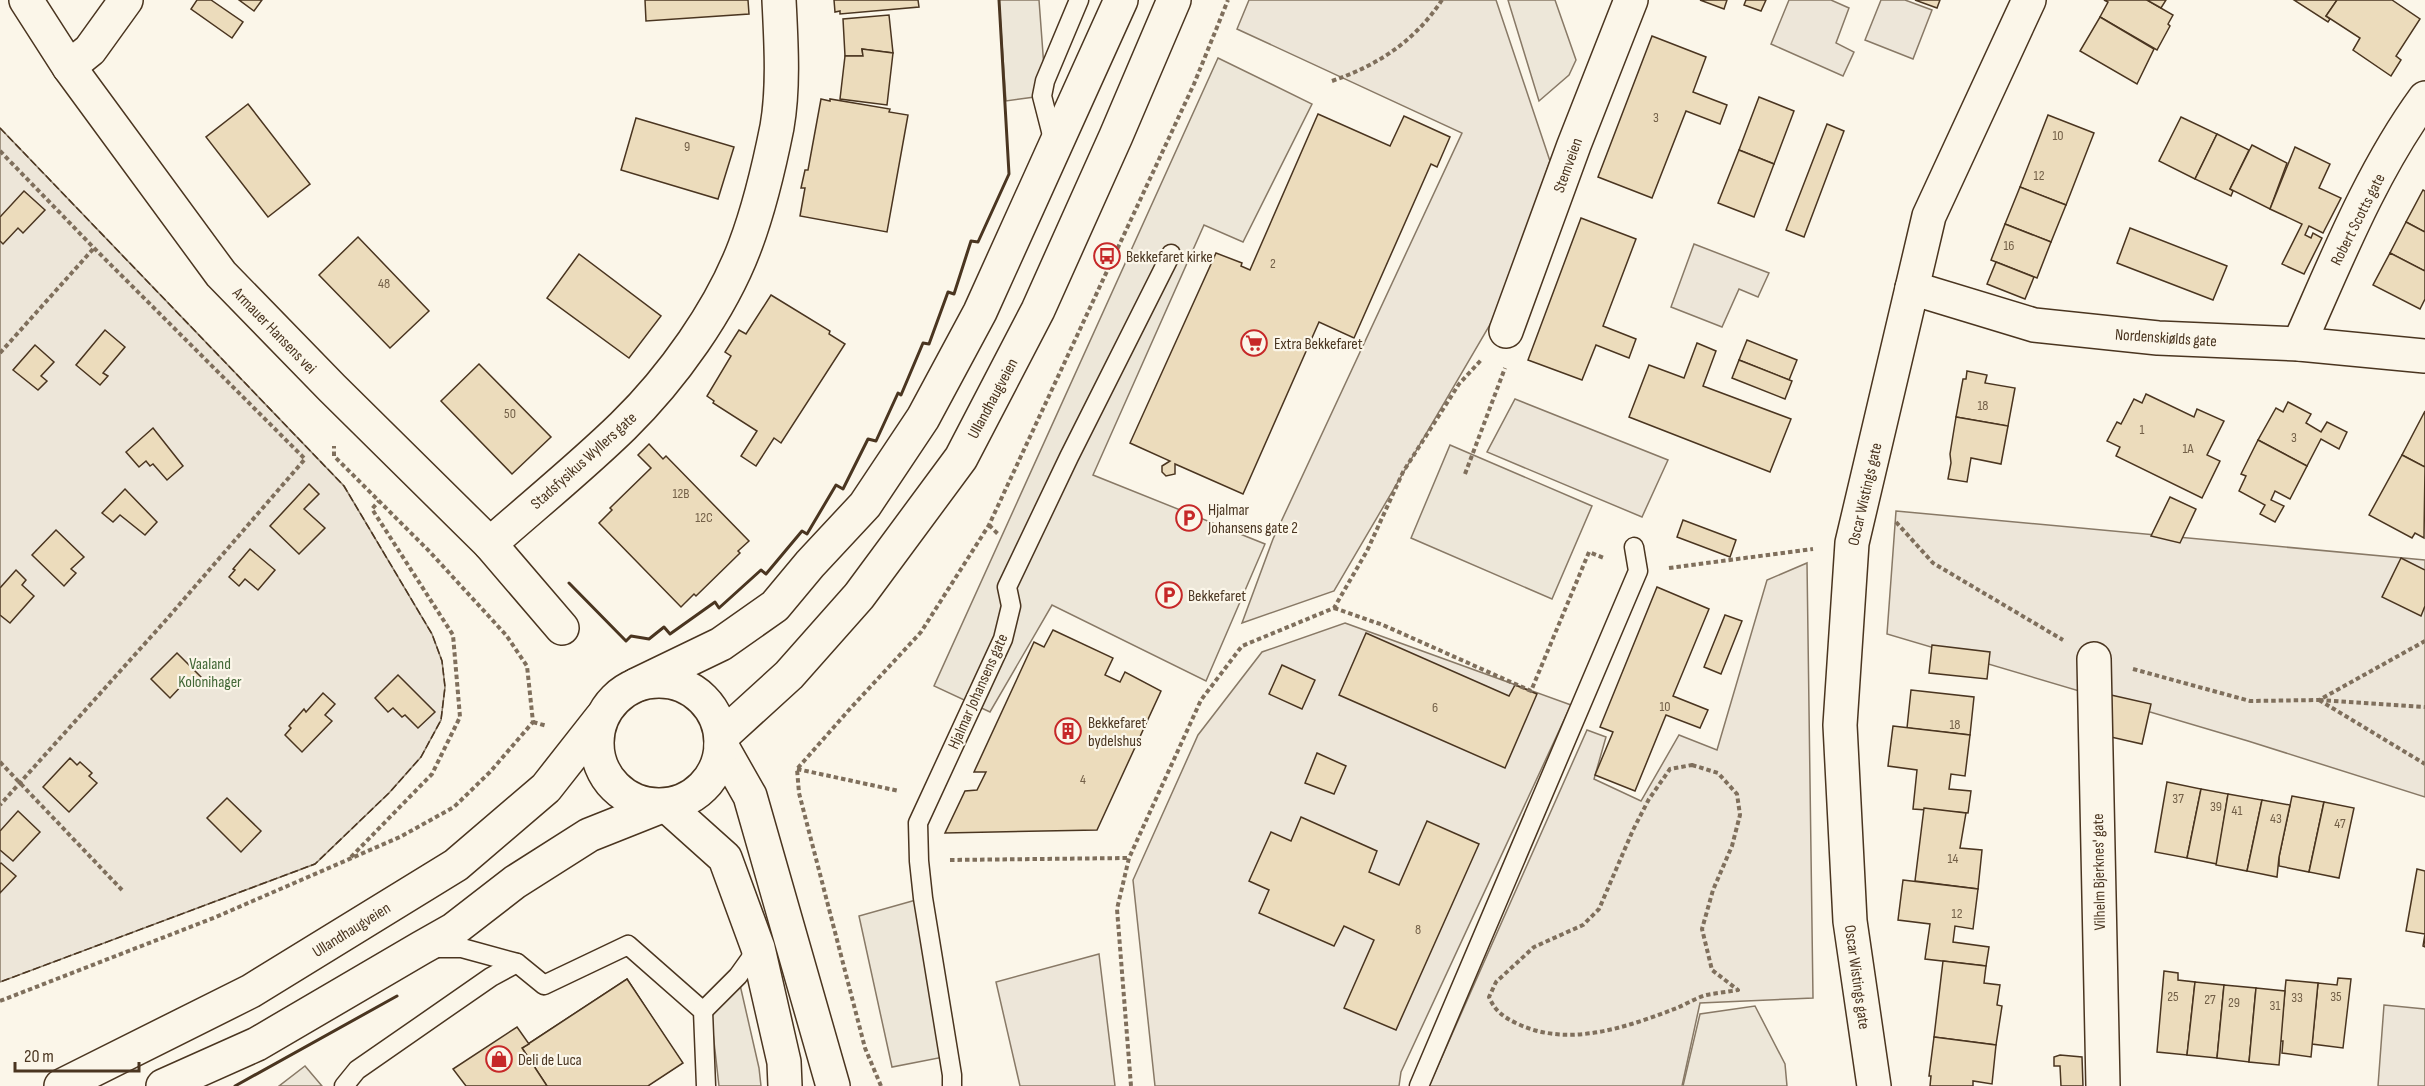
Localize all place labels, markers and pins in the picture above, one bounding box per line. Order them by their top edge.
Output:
bus stop icon: Bekkefaret kirke [1092,241,1122,271]
place label: Bekkefaret kirke [1126,248,1213,267]
supermarket icon: Extra Bekkefaret [1239,328,1269,358]
place label: Extra Bekkefaret [1274,335,1363,354]
place label: Hjalmar Johansens gate 2 [1207,501,1298,538]
parking icon: Hjalmar Johansens gate 2 [1174,503,1204,533]
parking icon: Bekkefaret [1154,580,1184,610]
place label: Bekkefaret [1188,587,1246,606]
place label: Bekkefaret bydelshus [1088,714,1146,751]
building icon: Bekkefaret bydelshus [1053,716,1083,746]
shop icon: Deli de Luca [484,1044,514,1074]
place label: Deli de Luca [518,1051,582,1070]

